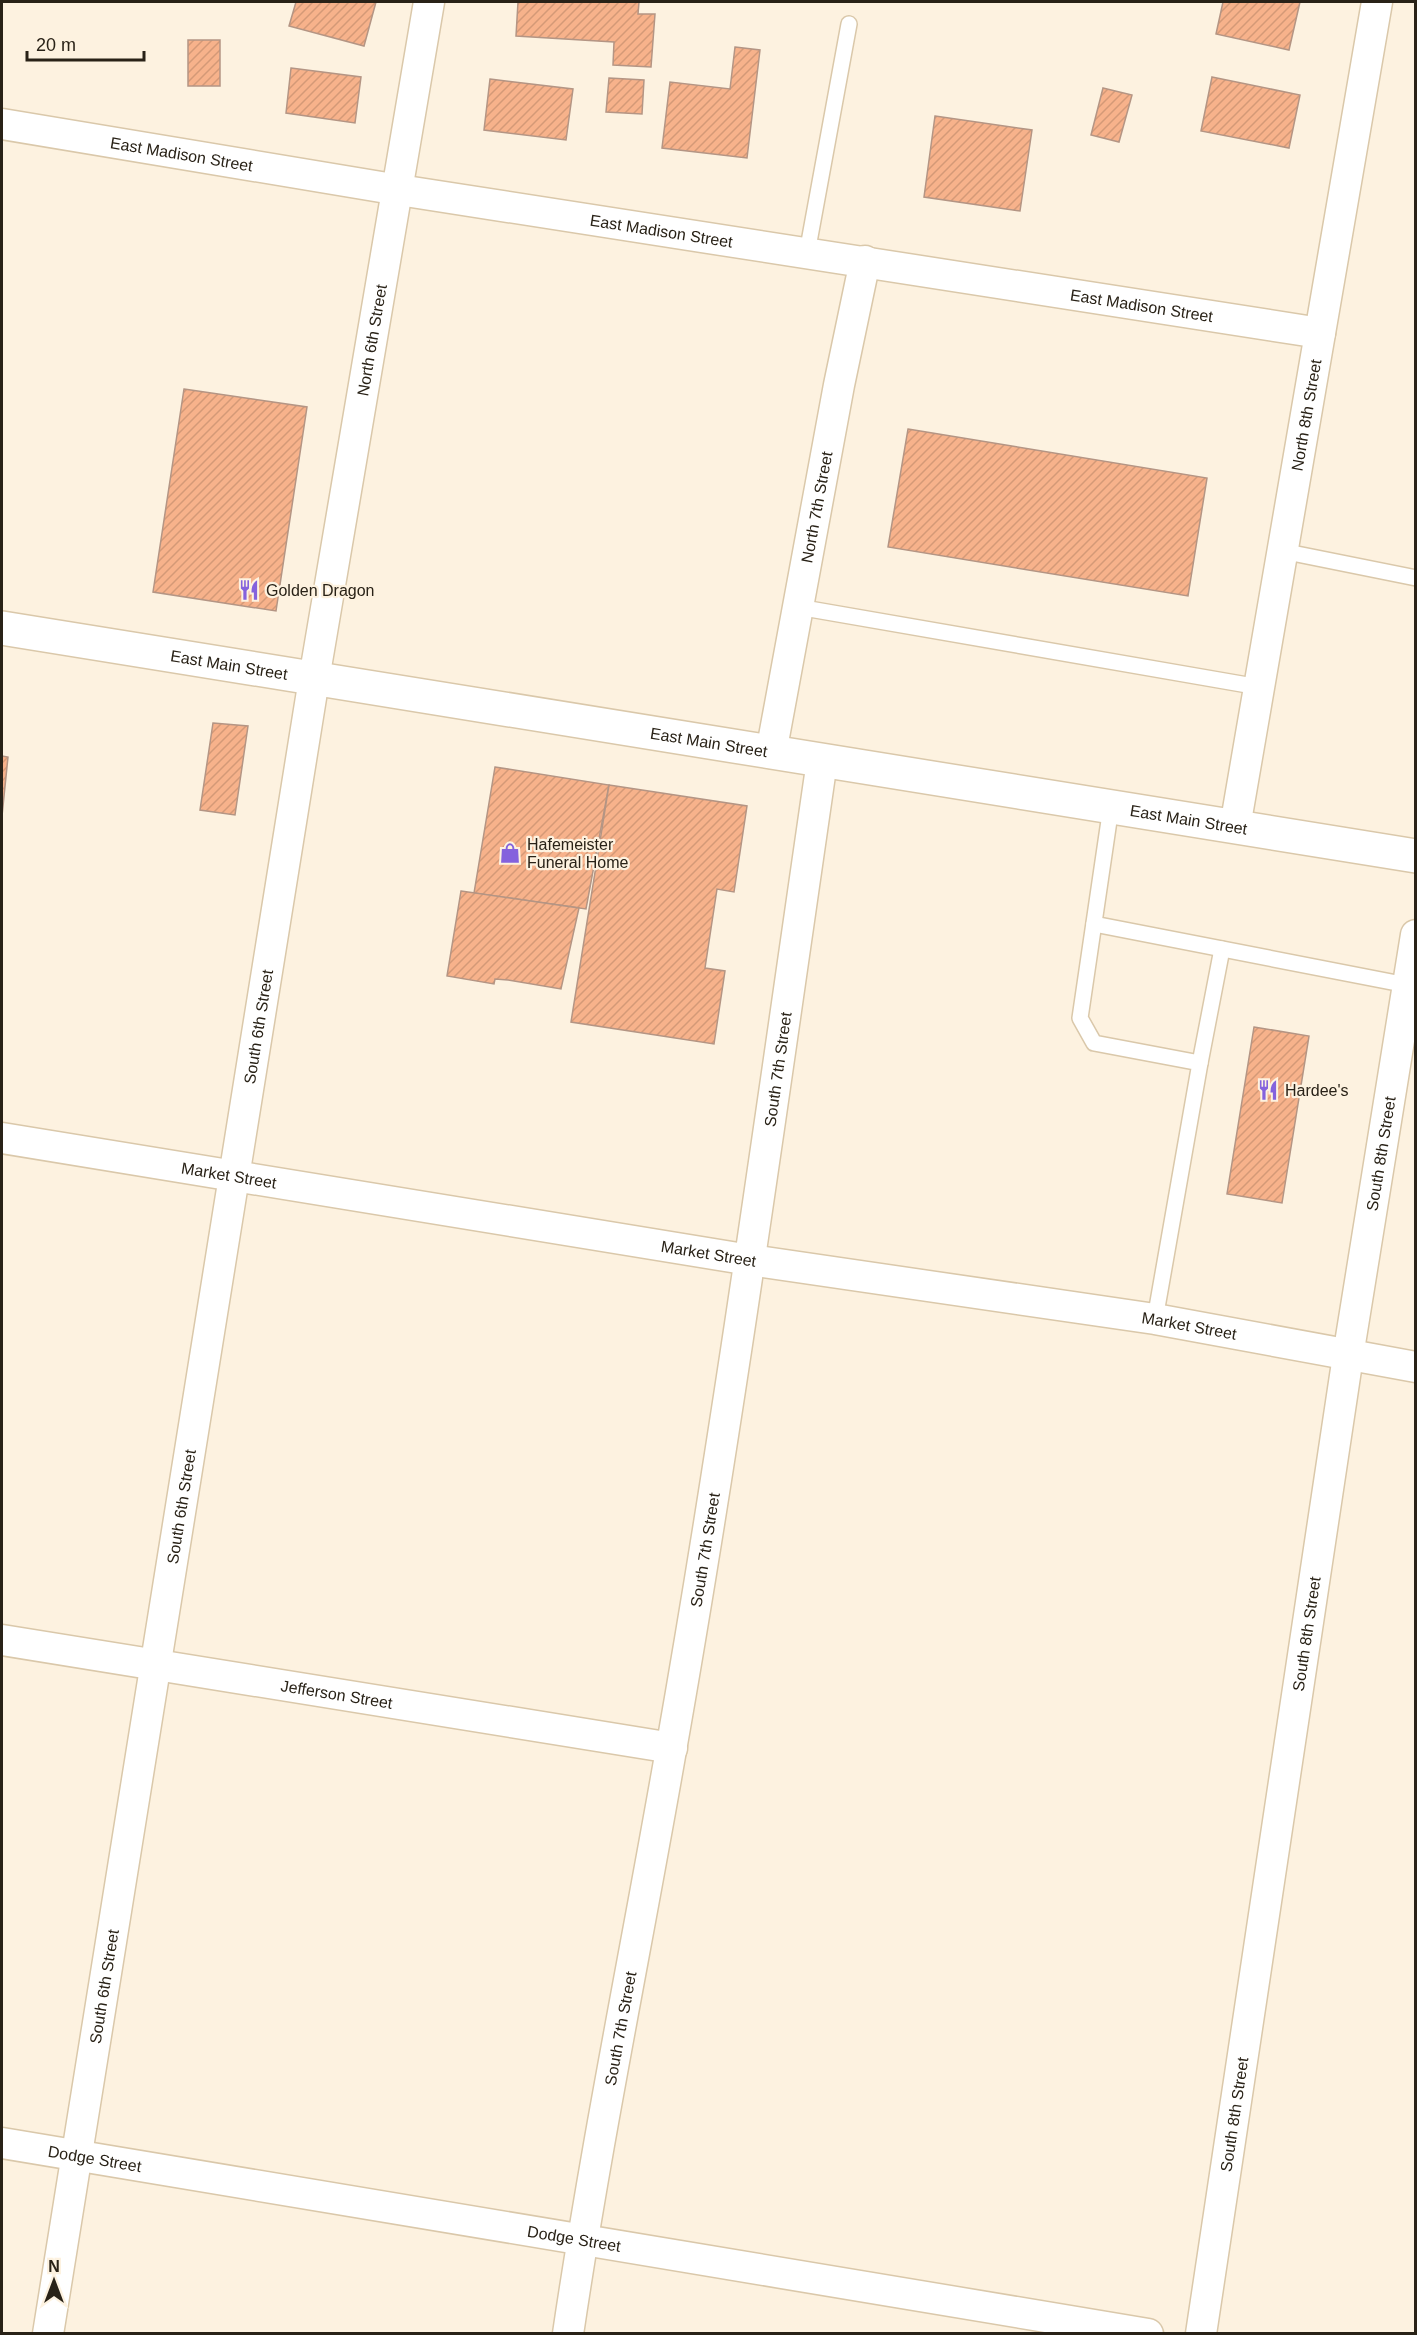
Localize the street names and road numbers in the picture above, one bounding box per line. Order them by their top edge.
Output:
street label: East Madison Street [109,134,254,175]
street label: East Madison Street [589,212,734,251]
street label: North 6th Street [354,282,390,397]
street label: East Madison Street [1069,286,1215,325]
street label: North 8th Street [1288,357,1324,472]
street label: North 7th Street [798,450,836,564]
street label: East Main Street [169,647,289,683]
street label: East Main Street [649,725,769,760]
street label: East Main Street [1129,802,1249,838]
street label: South 6th Street [241,968,276,1085]
street label: South 7th Street [761,1010,795,1128]
street label: South 8th Street [1364,1095,1399,1212]
street label: Market Street [180,1159,278,1192]
street label: Market Street [660,1238,758,1270]
street label: Market Street [1141,1309,1239,1343]
street label: South 6th Street [164,1448,199,1565]
street label: South 7th Street [688,1491,723,1608]
street label: South 8th Street [1290,1575,1324,1692]
street label: Jefferson Street [280,1677,394,1712]
street label: South 6th Street [87,1928,122,2045]
street label: South 7th Street [602,1970,640,2087]
street label: South 8th Street [1217,2056,1252,2173]
street label: Dodge Street [47,2143,143,2175]
street label: Dodge Street [526,2223,623,2255]

